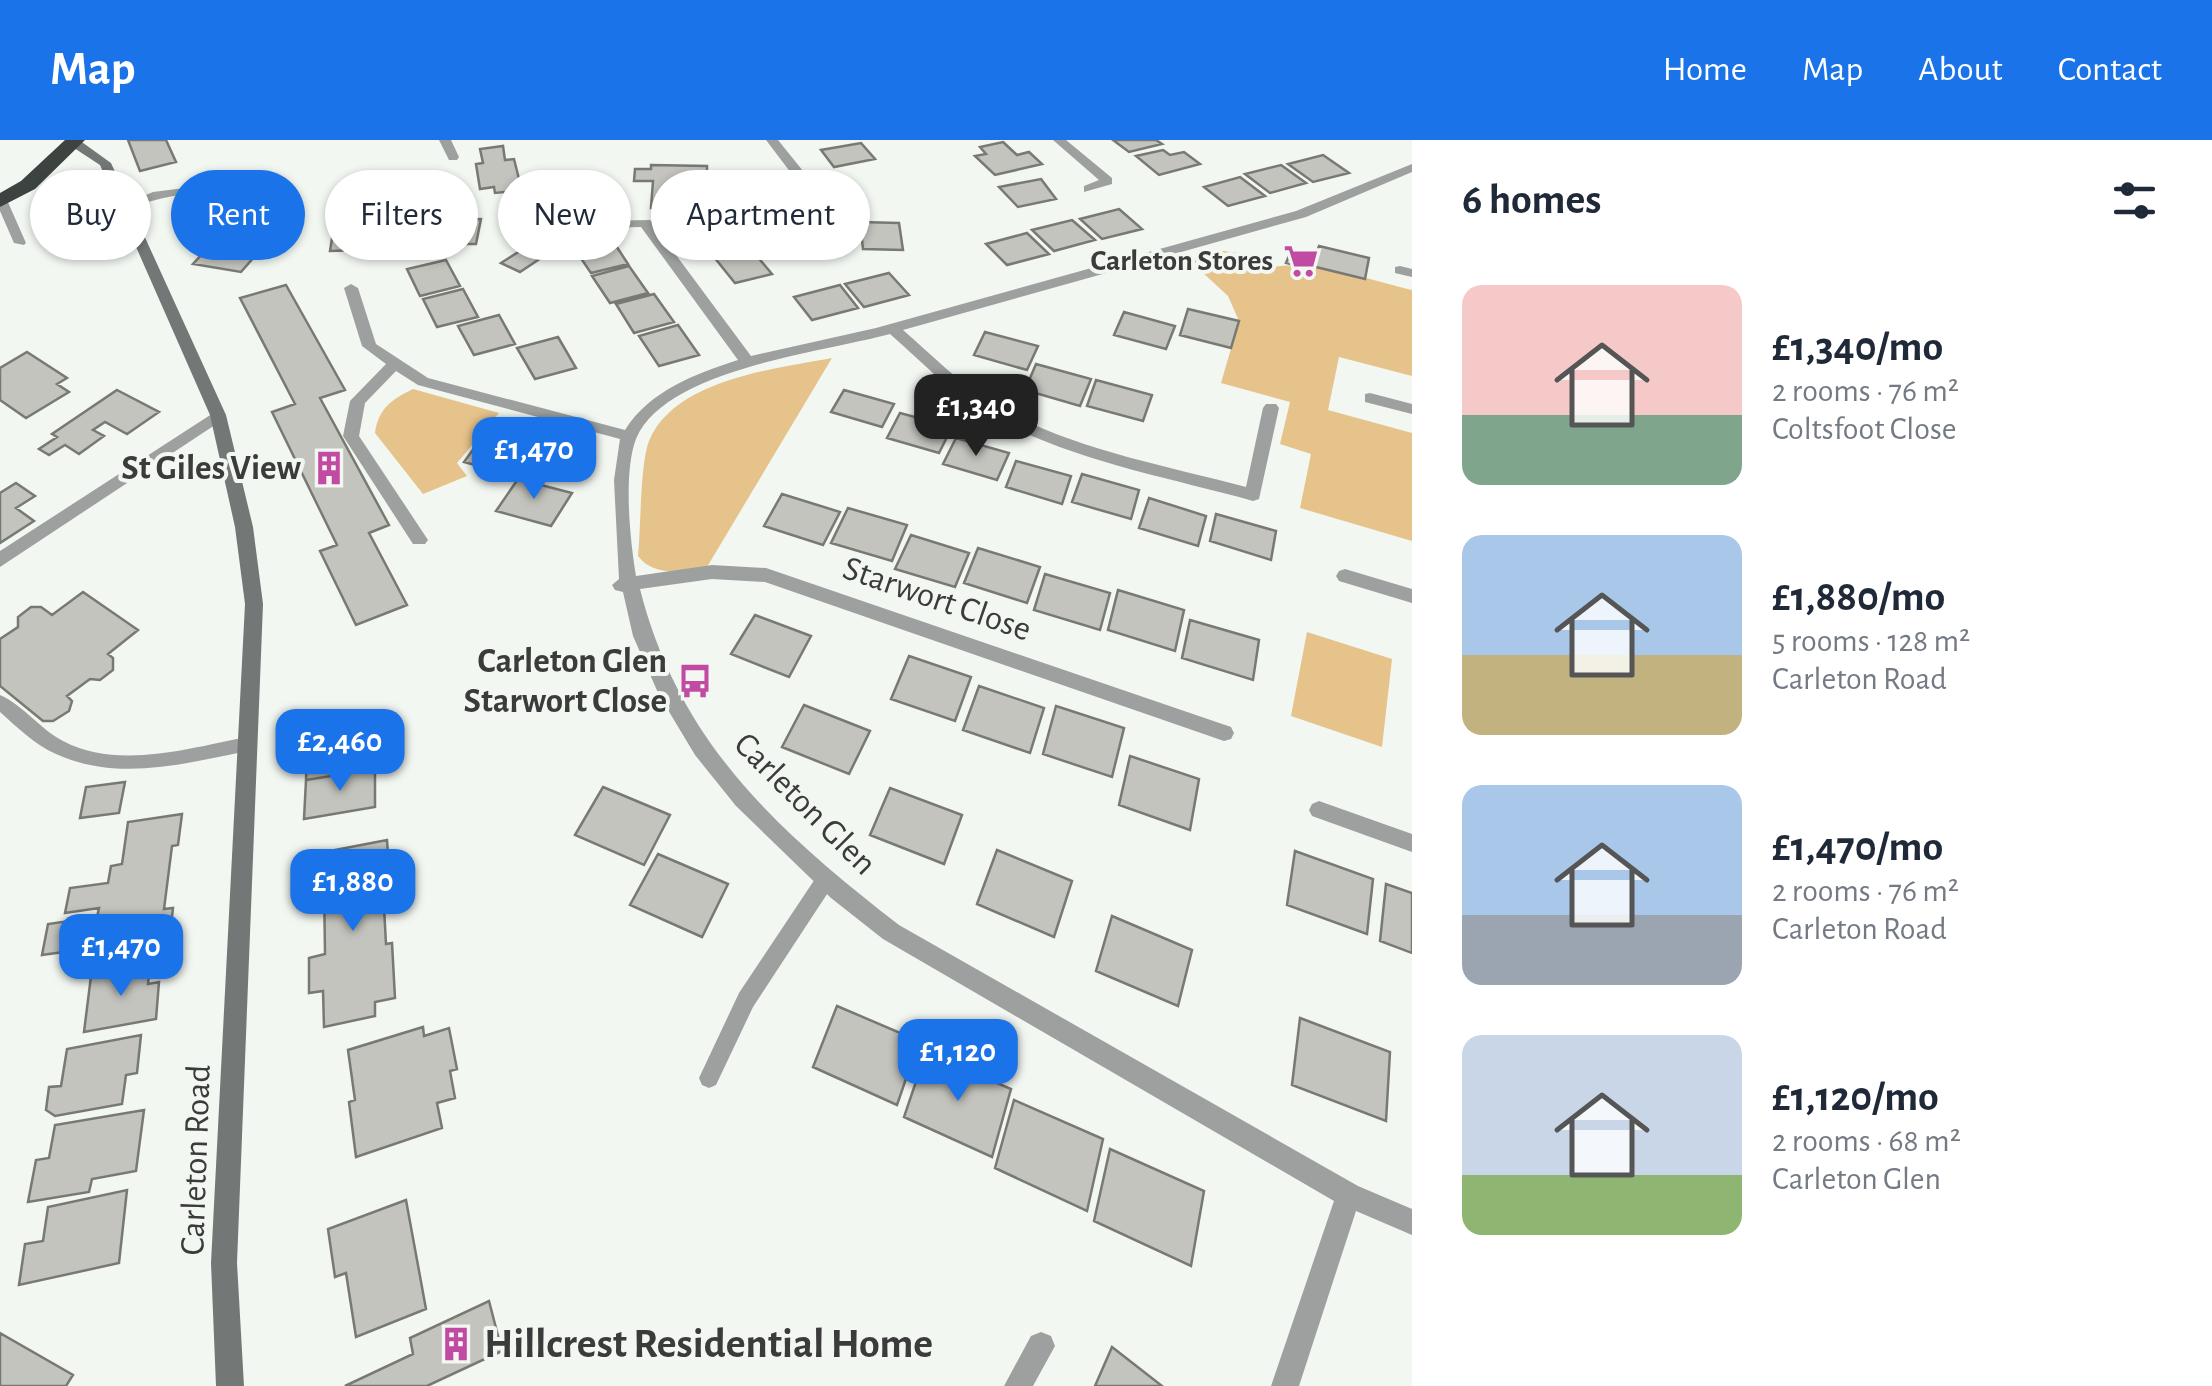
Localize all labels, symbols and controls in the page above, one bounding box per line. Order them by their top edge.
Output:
text: Map [50,46,136,94]
text: Home [1663,52,1747,87]
text: Map [1802,52,1863,87]
text: About [1918,52,2003,87]
text: Contact [2058,52,2162,87]
chip: Buy [30,170,151,260]
chip: Rent [171,170,305,260]
chip: Filters [325,170,478,260]
chip: New [498,170,631,260]
chip: Apartment [651,170,870,260]
icon: filters [2107,173,2162,228]
text: 6 homes [1462,179,1601,221]
supermarket icon: Carleton Stores [1282,242,1320,280]
place label: Carleton Stores [1090,246,1273,276]
icon: home [1542,325,1662,445]
text: £1,340/mo [1772,326,1943,368]
pin: £1,340 [895,374,1057,459]
text: 2 rooms · 76 m² [1772,375,1959,407]
text: £1,340 [936,390,1016,422]
text: Coltsfoot Close [1772,413,1957,445]
pin: £1,470 [453,417,615,502]
text: £1,470 [494,433,574,465]
building icon: St Giles View [310,449,348,487]
place label: St Giles View [121,451,302,486]
street label: Starwort Close [838,550,1036,648]
icon: home [1542,575,1662,695]
text: £1,880/mo [1772,576,1945,618]
text: 5 rooms · 128 m² [1772,625,1970,657]
place label: Carleton Glen Starwort Close [464,644,667,719]
bus stop icon: Carleton Glen Starwort Close [676,662,714,700]
text: Carleton Road [1772,663,1947,695]
pin: £2,460 [259,709,421,794]
text: £2,460 [298,725,382,757]
street label: Carleton Glen [727,726,883,882]
icon: home [1542,825,1662,945]
text: £1,470/mo [1772,826,1943,868]
pin: £1,880 [272,849,434,934]
text: £1,880 [312,865,394,897]
text: 2 rooms · 76 m² [1772,875,1959,907]
text: Carleton Road [1772,913,1947,945]
pin: £1,470 [40,914,202,999]
text: £1,470 [81,930,161,962]
pin: £1,120 [877,1019,1039,1104]
text: £1,120 [920,1035,996,1067]
street label: Carleton Road [175,1064,217,1256]
icon: home [1542,1075,1662,1195]
text: £1,120/mo [1772,1076,1939,1118]
text: 2 rooms · 68 m² [1772,1125,1961,1157]
text: Carleton Glen [1772,1163,1941,1195]
place label: Hillcrest Residential Home [484,1323,933,1365]
building icon: Hillcrest Residential Home [437,1325,475,1363]

